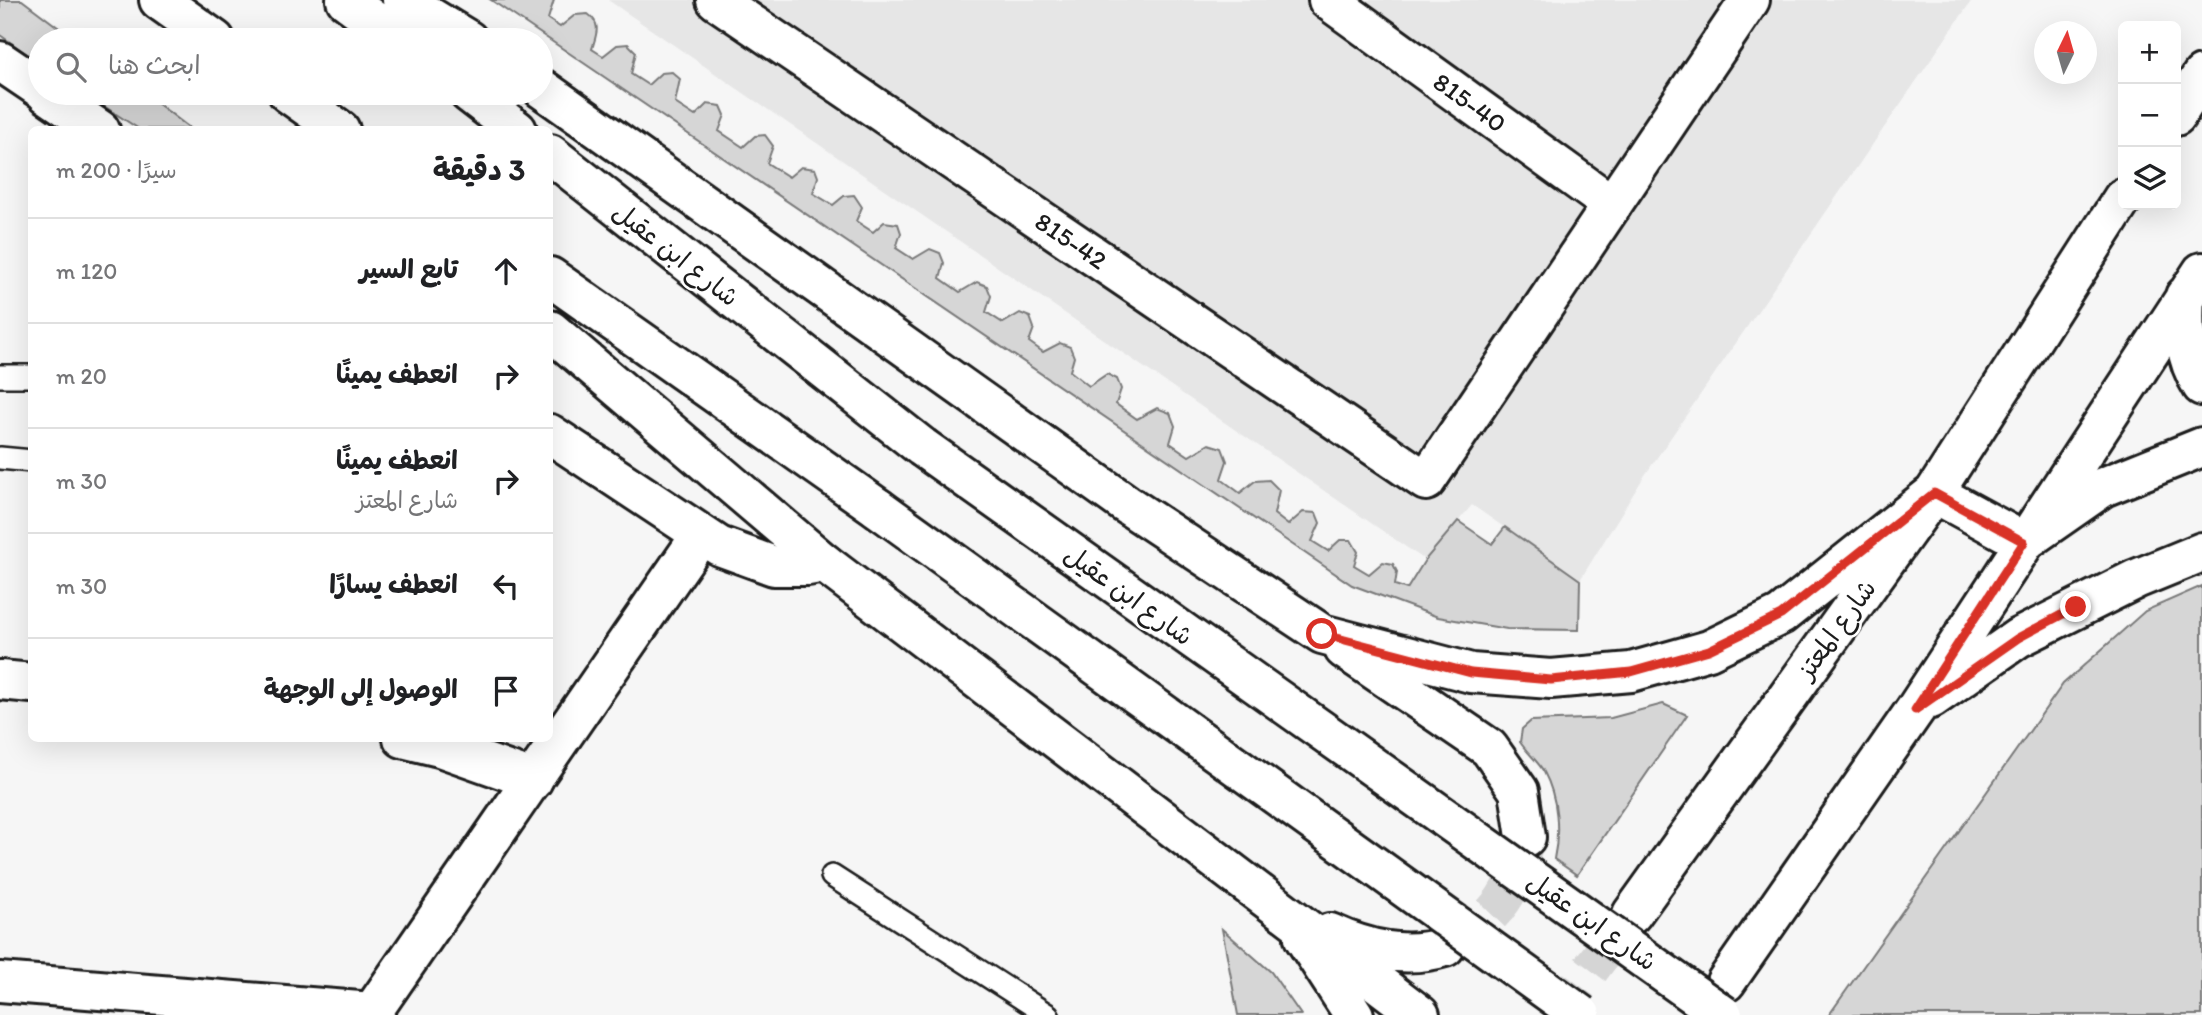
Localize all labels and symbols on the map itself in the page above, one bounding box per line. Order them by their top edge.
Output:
north arrow [2034,21,2097,84]
street label: 815-40 [1427,65,1513,139]
street label: شارع ابن عقيل [605,195,745,315]
street label: 815-42 [1029,205,1113,276]
street label: شارع ابن عقيل [1057,538,1200,654]
street label: شارع المعتز [1788,573,1884,688]
route end [2060,591,2091,622]
route start [1306,618,1337,649]
street label: شارع ابن عقيل [1520,865,1663,979]

